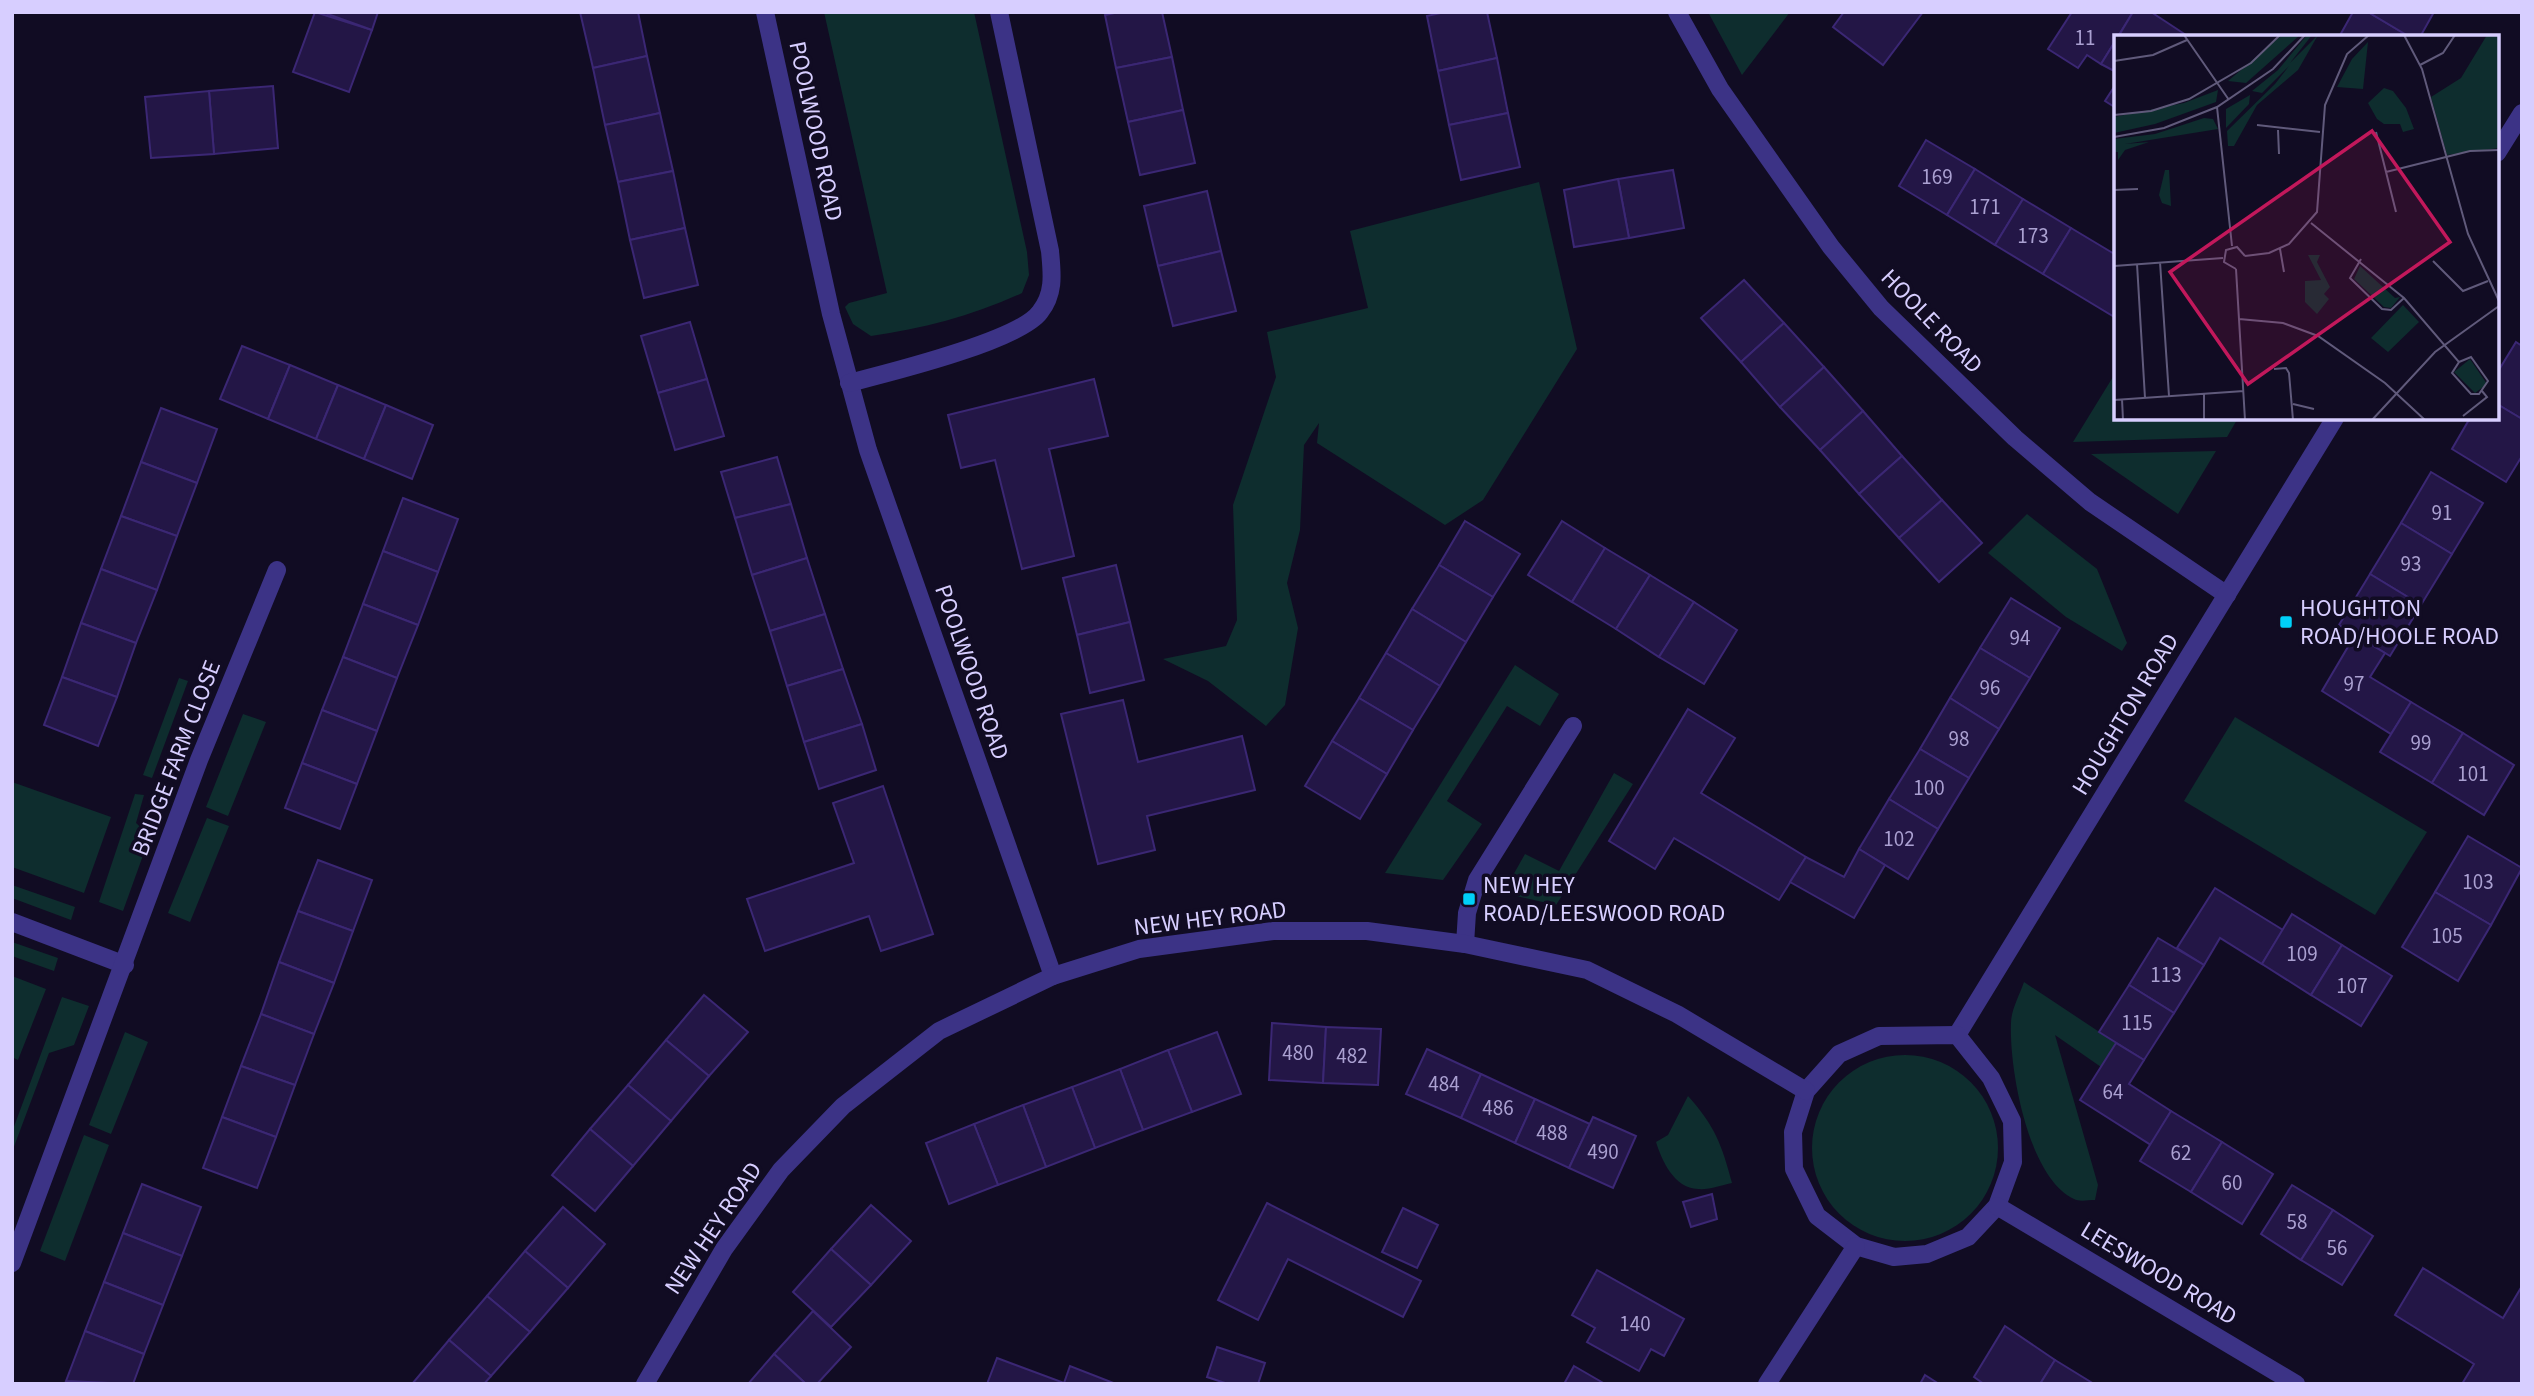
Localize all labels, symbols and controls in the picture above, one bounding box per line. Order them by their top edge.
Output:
house number: 11 [2075,23,2095,53]
inset map [2114,35,2499,420]
street label: POOLWOOD ROAD [779,38,852,224]
house number: 169 [1921,162,1953,192]
house number: 171 [1969,192,2001,222]
house number: 173 [2017,221,2049,251]
street label: HOOLE ROAD [1873,261,1991,382]
house number: 91 [2432,498,2452,528]
house number: 93 [2401,549,2421,579]
street label: POOLWOOD ROAD [925,580,1018,764]
place label: HOUGHTON ROAD/HOOLE ROAD [2300,591,2499,654]
marker: HOUGHTON ROAD/HOOLE ROAD [2278,614,2294,630]
house number: 94 [2010,623,2030,653]
street label: HOUGHTON ROAD [2063,627,2188,802]
street label: BRIDGE FARM CLOSE [123,655,230,861]
house number: 97 [2344,669,2364,699]
house number: 96 [1980,673,2000,703]
house number: 98 [1949,724,1969,754]
house number: 99 [2411,728,2431,758]
house number: 101 [2457,759,2489,789]
house number: 100 [1913,773,1945,803]
house number: 102 [1883,824,1915,854]
house number: 103 [2462,867,2494,897]
place label: NEW HEY ROAD/LEESWOOD ROAD [1483,868,1725,931]
marker: NEW HEY ROAD/LEESWOOD ROAD [1461,891,1477,907]
street label: NEW HEY ROAD [1132,892,1288,945]
house number: 105 [2431,921,2463,951]
house number: 109 [2286,939,2318,969]
house number: 113 [2150,960,2182,990]
house number: 107 [2336,971,2368,1001]
house number: 115 [2121,1008,2153,1038]
house number: 480 [1282,1038,1314,1068]
house number: 482 [1336,1041,1368,1071]
house number: 484 [1428,1069,1460,1099]
house number: 64 [2103,1077,2123,1107]
house number: 486 [1482,1093,1514,1123]
house number: 488 [1536,1118,1568,1148]
house number: 490 [1587,1137,1619,1167]
house number: 62 [2171,1138,2191,1168]
street label: NEW HEY ROAD [656,1155,771,1302]
house number: 60 [2222,1168,2242,1198]
house number: 58 [2287,1207,2307,1237]
street label: LEESWOOD ROAD [2074,1213,2244,1334]
house number: 56 [2327,1233,2347,1263]
house number: 140 [1619,1309,1651,1339]

